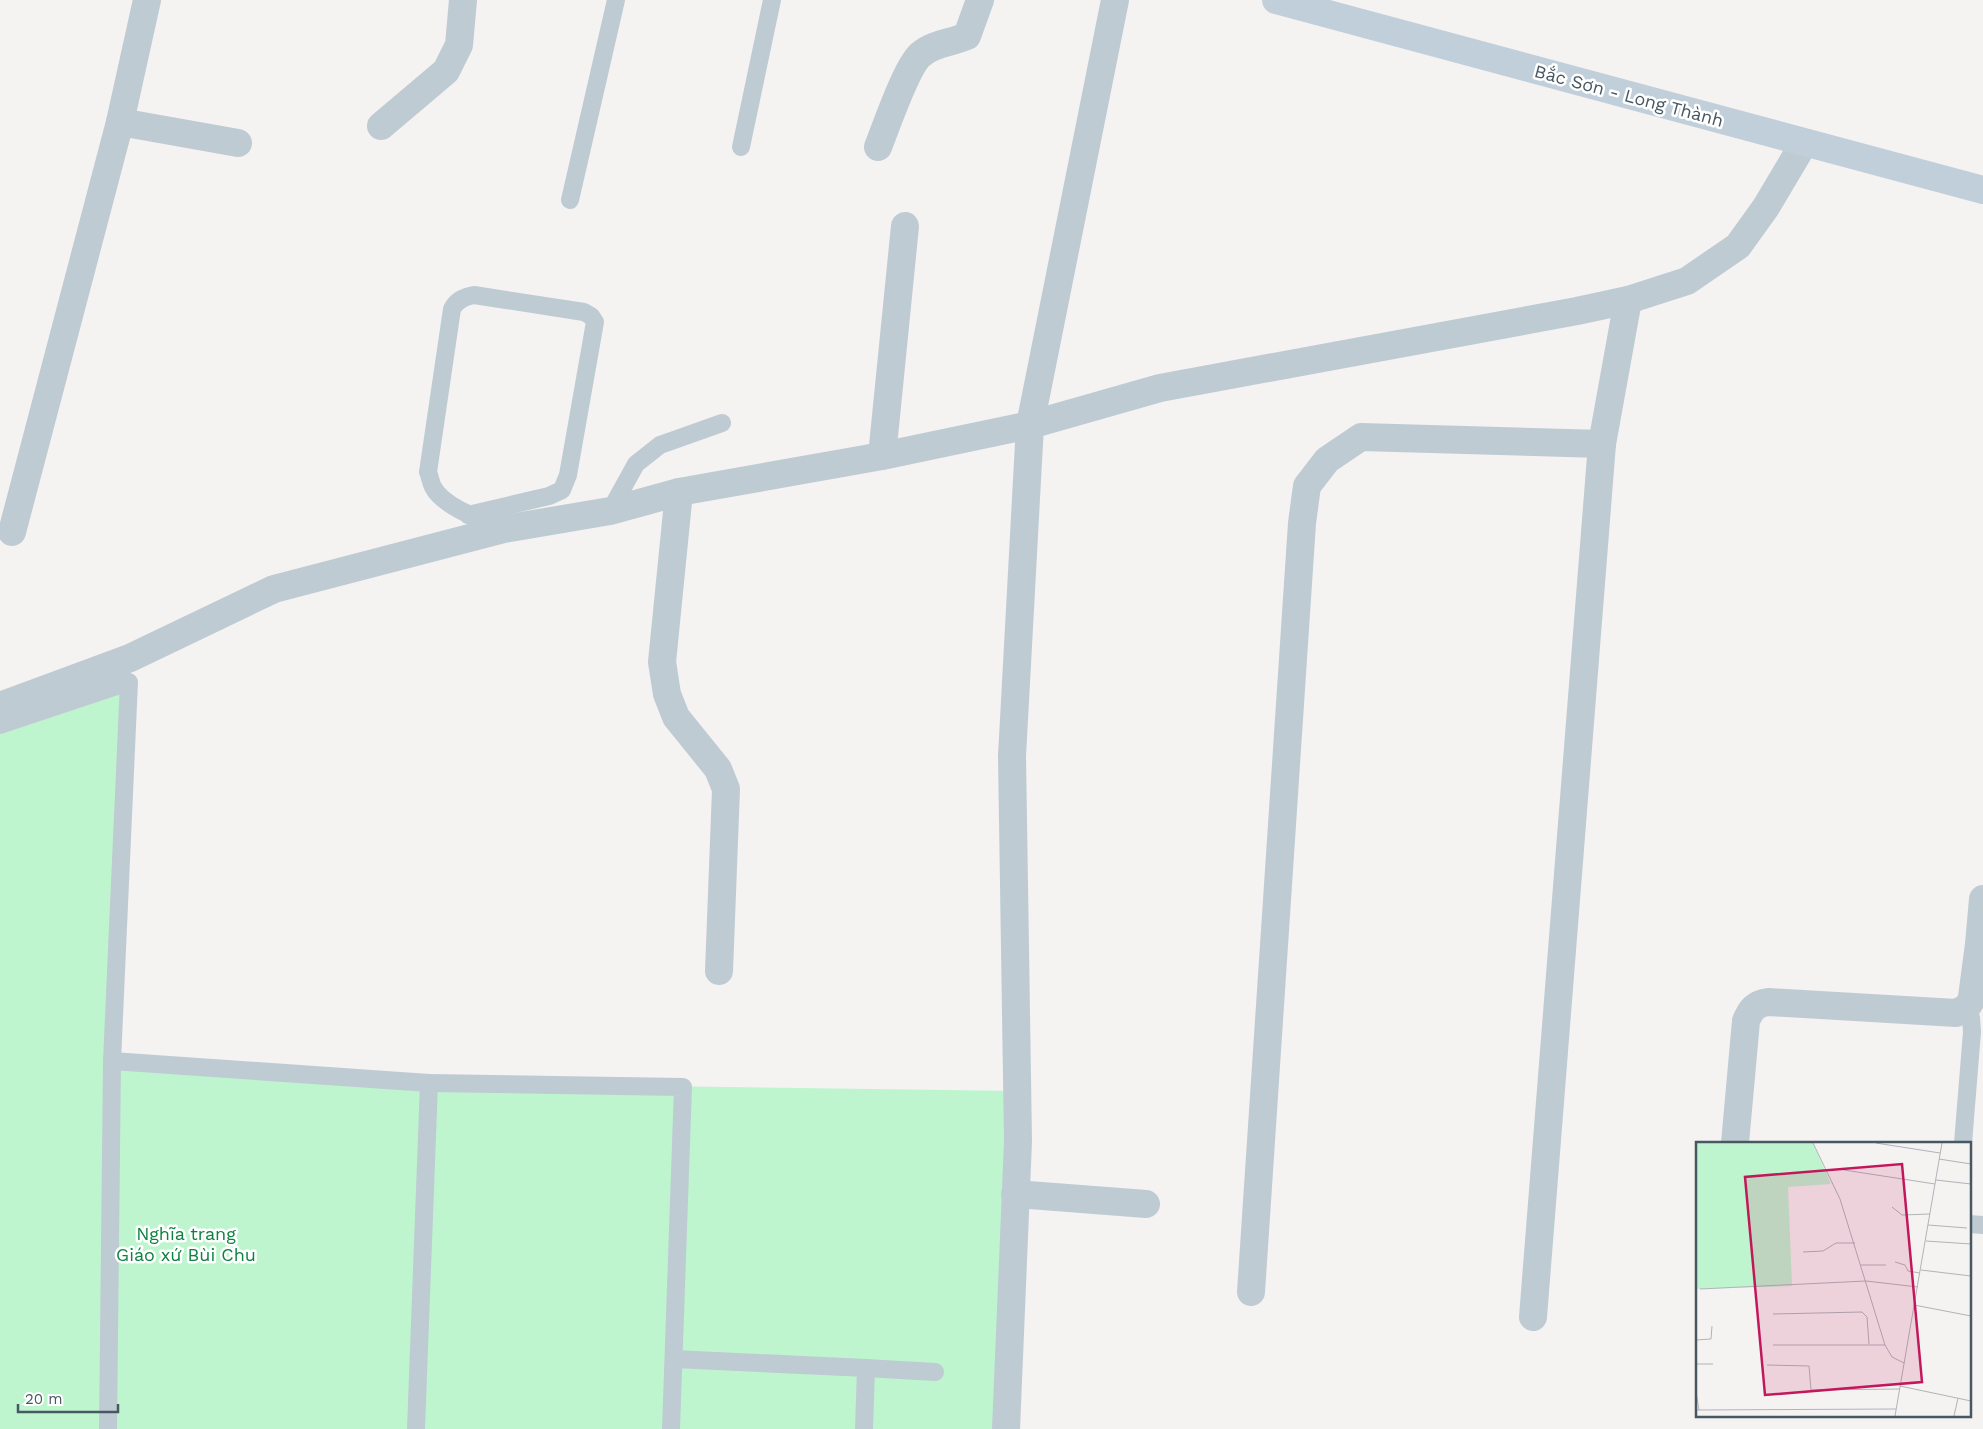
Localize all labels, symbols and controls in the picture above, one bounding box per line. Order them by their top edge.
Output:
street label: Bắc Sơn - Long Thành [1532,60,1726,131]
inset map [1696,1142,1970,1416]
park label: Nghĩa trang Giáo xứ Bùi Chu [116,1223,256,1265]
scale bar [18,1382,118,1414]
text: 20 m [25,1390,63,1408]

